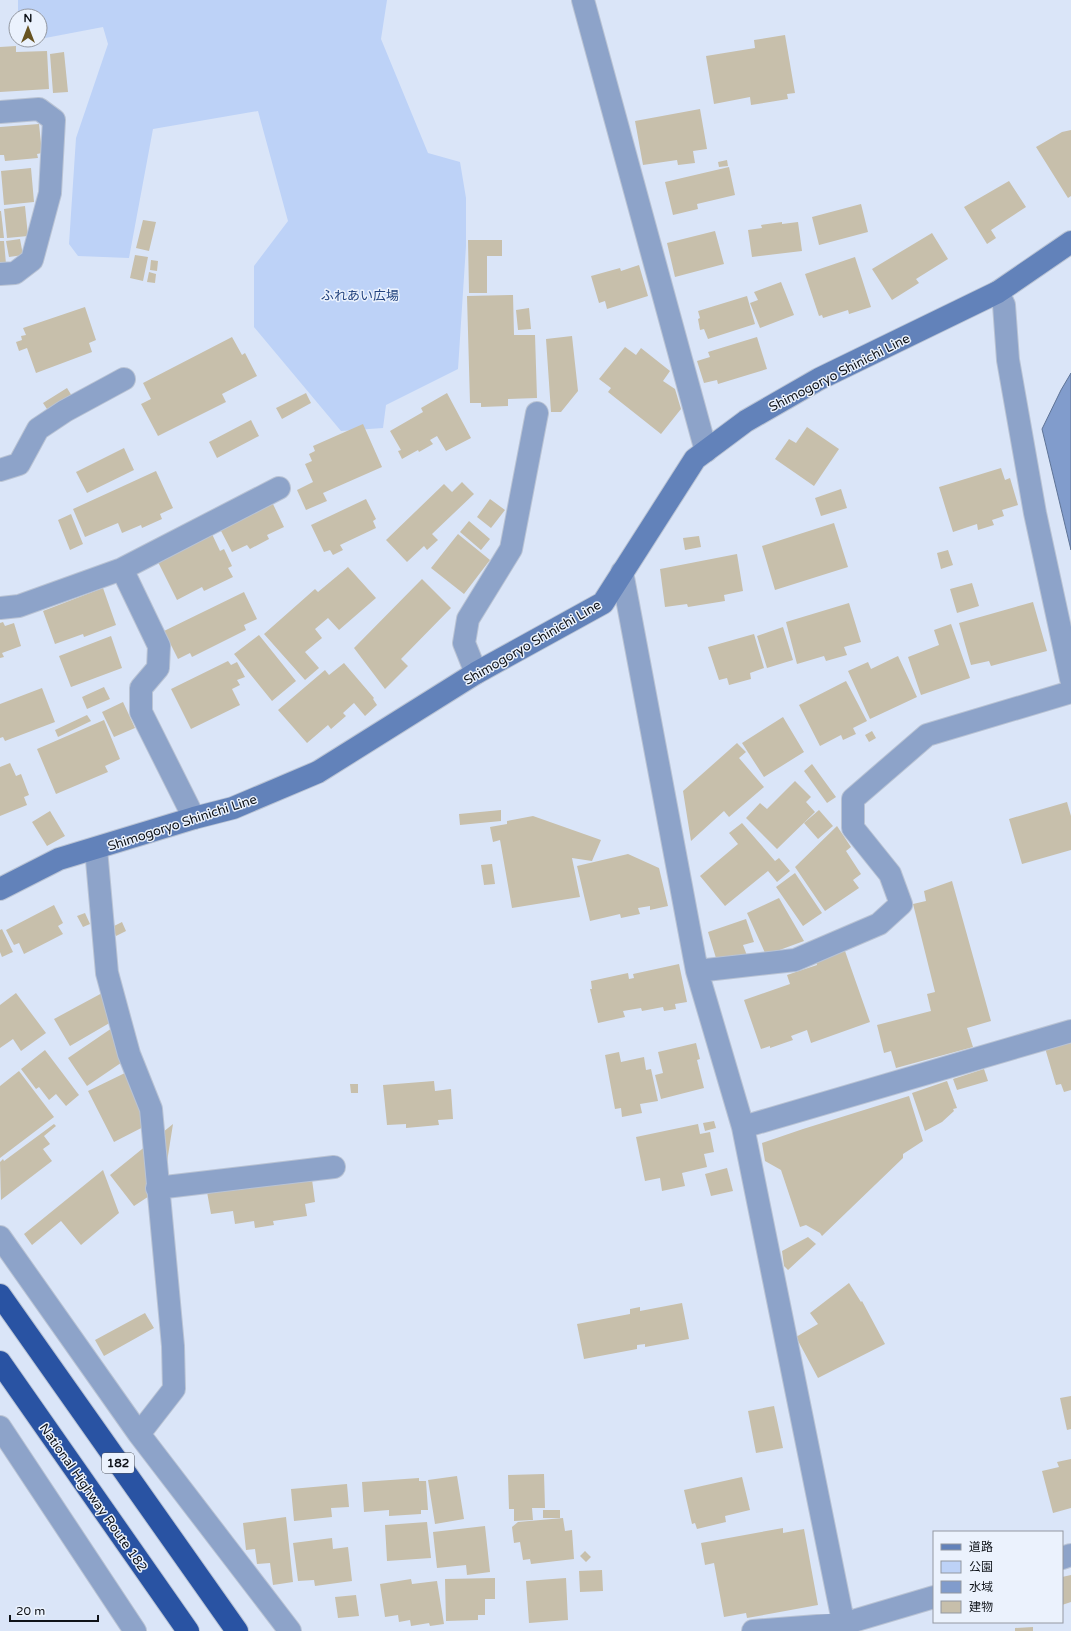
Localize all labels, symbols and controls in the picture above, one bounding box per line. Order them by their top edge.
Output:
north arrow [8,8,48,48]
text: N [24,12,32,25]
park label: ふれあい広場 [321,288,399,304]
street label: Shimogoryo Shinichi Line [766,330,913,415]
street label: Shimogoryo Shinichi Line [461,597,604,689]
street label: Shimogoryo Shinichi Line [106,791,259,855]
street label: National Highway Route 182 [36,1420,151,1575]
road number: 182 [102,1453,134,1473]
legend [933,1531,1063,1623]
text: 道路 [969,1540,993,1554]
text: 公園 [969,1560,993,1574]
text: 水域 [969,1580,993,1594]
scale bar [10,1597,98,1623]
text: 建物 [969,1600,993,1614]
text: 20 m [16,1604,45,1618]

